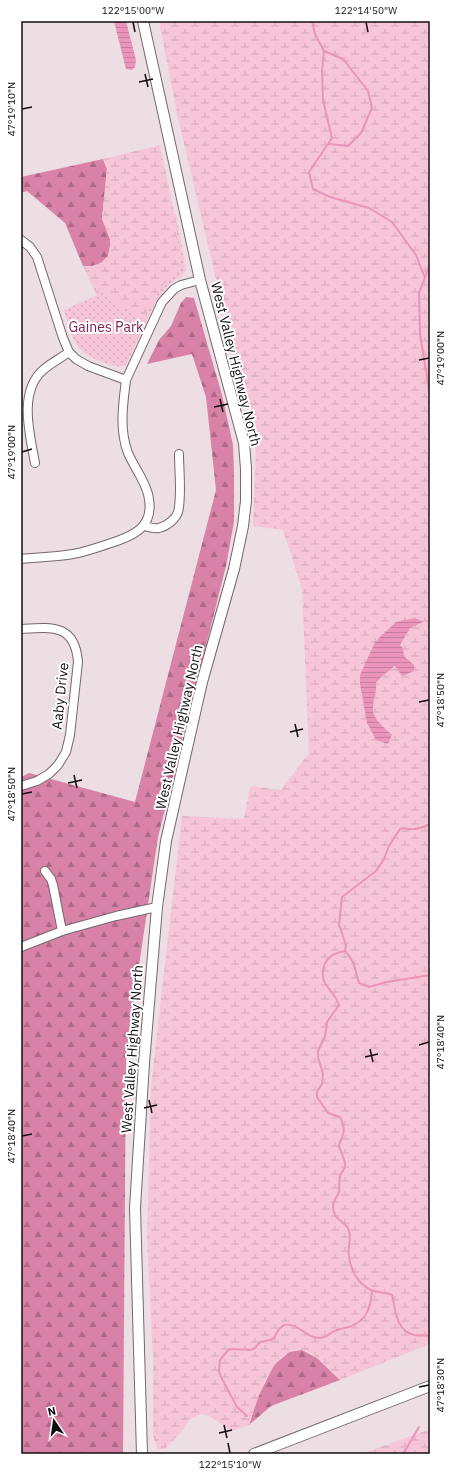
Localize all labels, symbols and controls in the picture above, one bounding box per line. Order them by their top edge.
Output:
text: 122°15'00"W [102,4,164,17]
text: 122°14'50"W [335,4,397,17]
text: 47°19'10"N [5,82,18,136]
street label: West Valley Highway North [207,280,265,448]
park label: Gaines Park [69,318,144,336]
text: 47°19'00"N [434,331,447,385]
text: 47°19'00"N [5,425,18,479]
street label: West Valley Highway North [151,643,207,811]
street label: Aaby Drive [48,661,73,730]
text: 47°18'50"N [434,673,447,727]
text: 47°18'50"N [5,767,18,821]
street label: West Valley Highway North [117,964,147,1134]
text: 47°18'40"N [434,1015,447,1069]
text: 47°18'40"N [5,1109,18,1163]
text: 47°18'30"N [434,1358,447,1412]
north arrow [34,1401,74,1441]
text: N [46,1404,57,1419]
text: 122°15'10"W [199,1458,261,1471]

